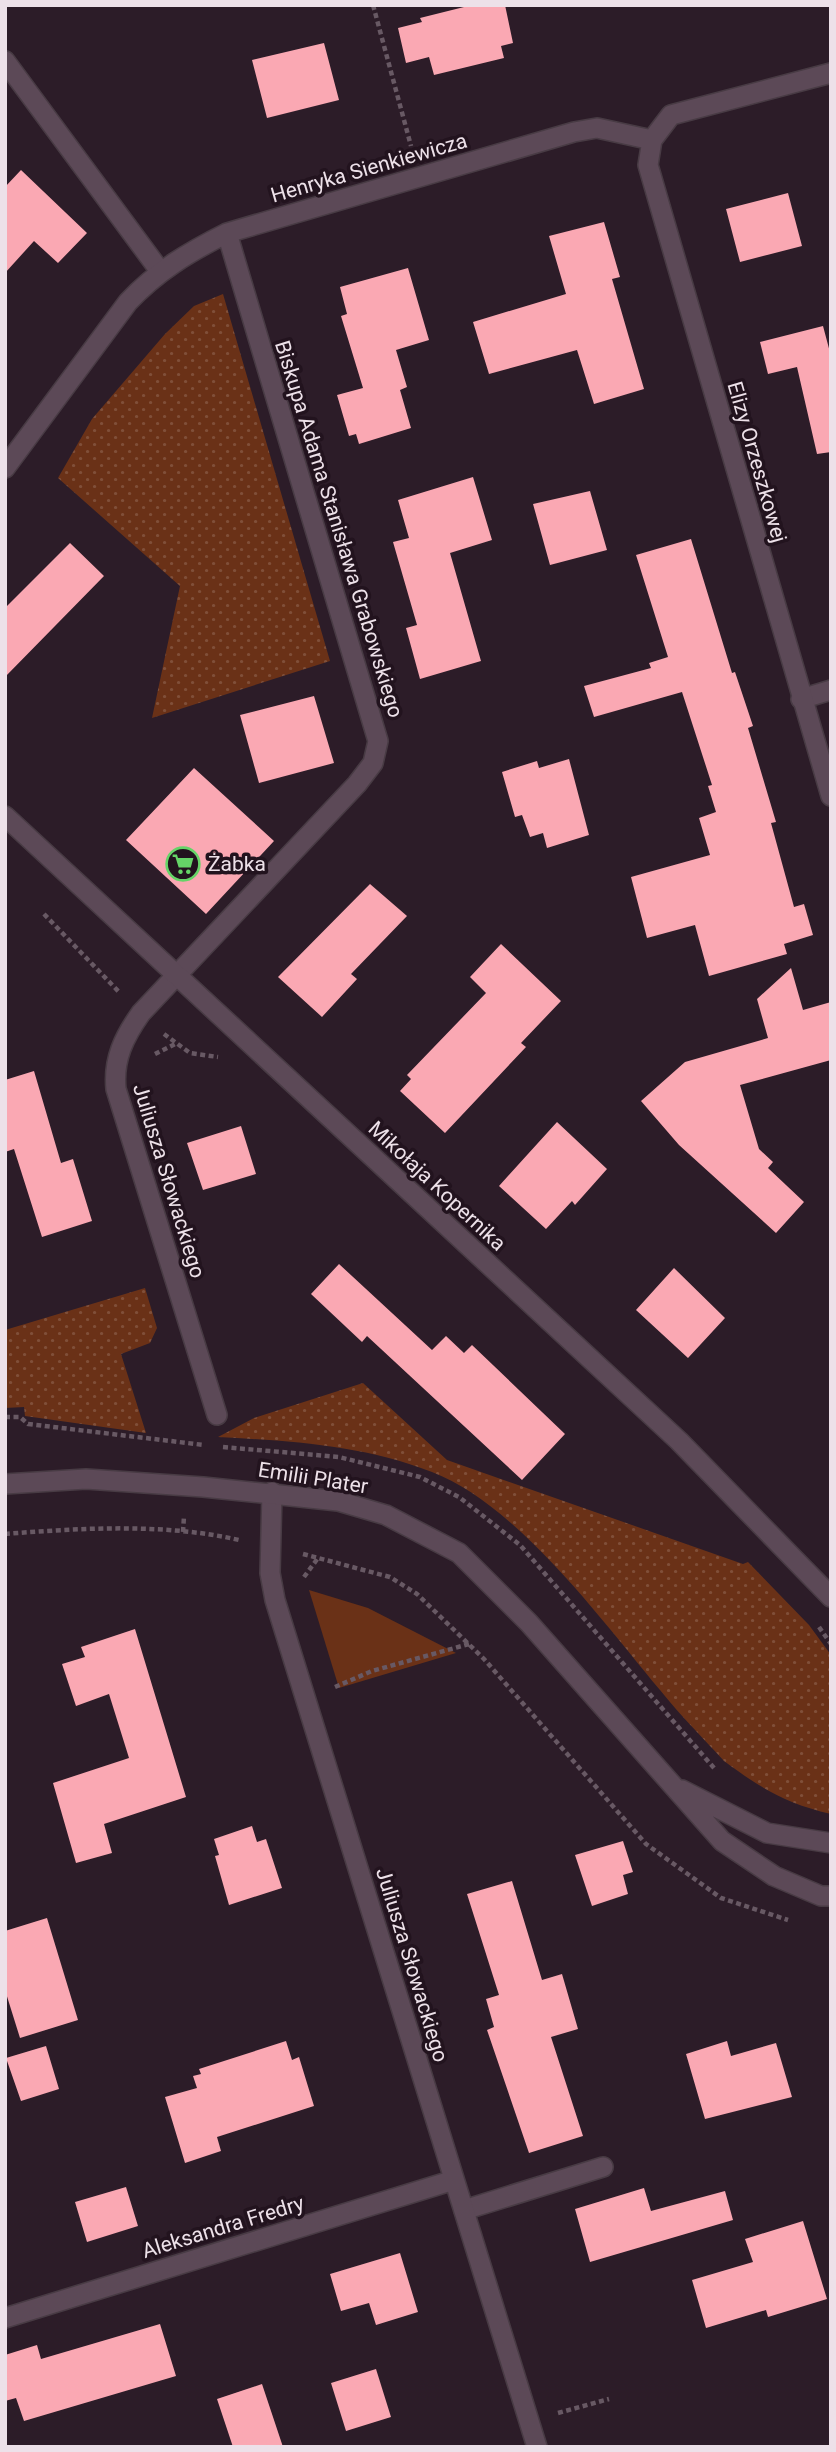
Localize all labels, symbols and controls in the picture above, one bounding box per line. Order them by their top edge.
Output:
street label: Henryka Sienkiewicza [268,128,470,208]
street label: Biskupa Adama Stanisława Grabowskiego [270,338,408,720]
street label: Elizy Orzeszkowej [723,379,791,545]
supermarket icon: Żabka [164,845,202,883]
place label: Żabka [208,852,266,876]
street label: Juliusza Słowackiego [128,1081,210,1281]
street label: Mikołaja Kopernika [364,1116,510,1256]
street label: Emilii Plater [256,1457,370,1499]
street label: Juliusza Słowackiego [371,1865,453,2065]
street label: Aleksandra Fredry [139,2191,307,2263]

